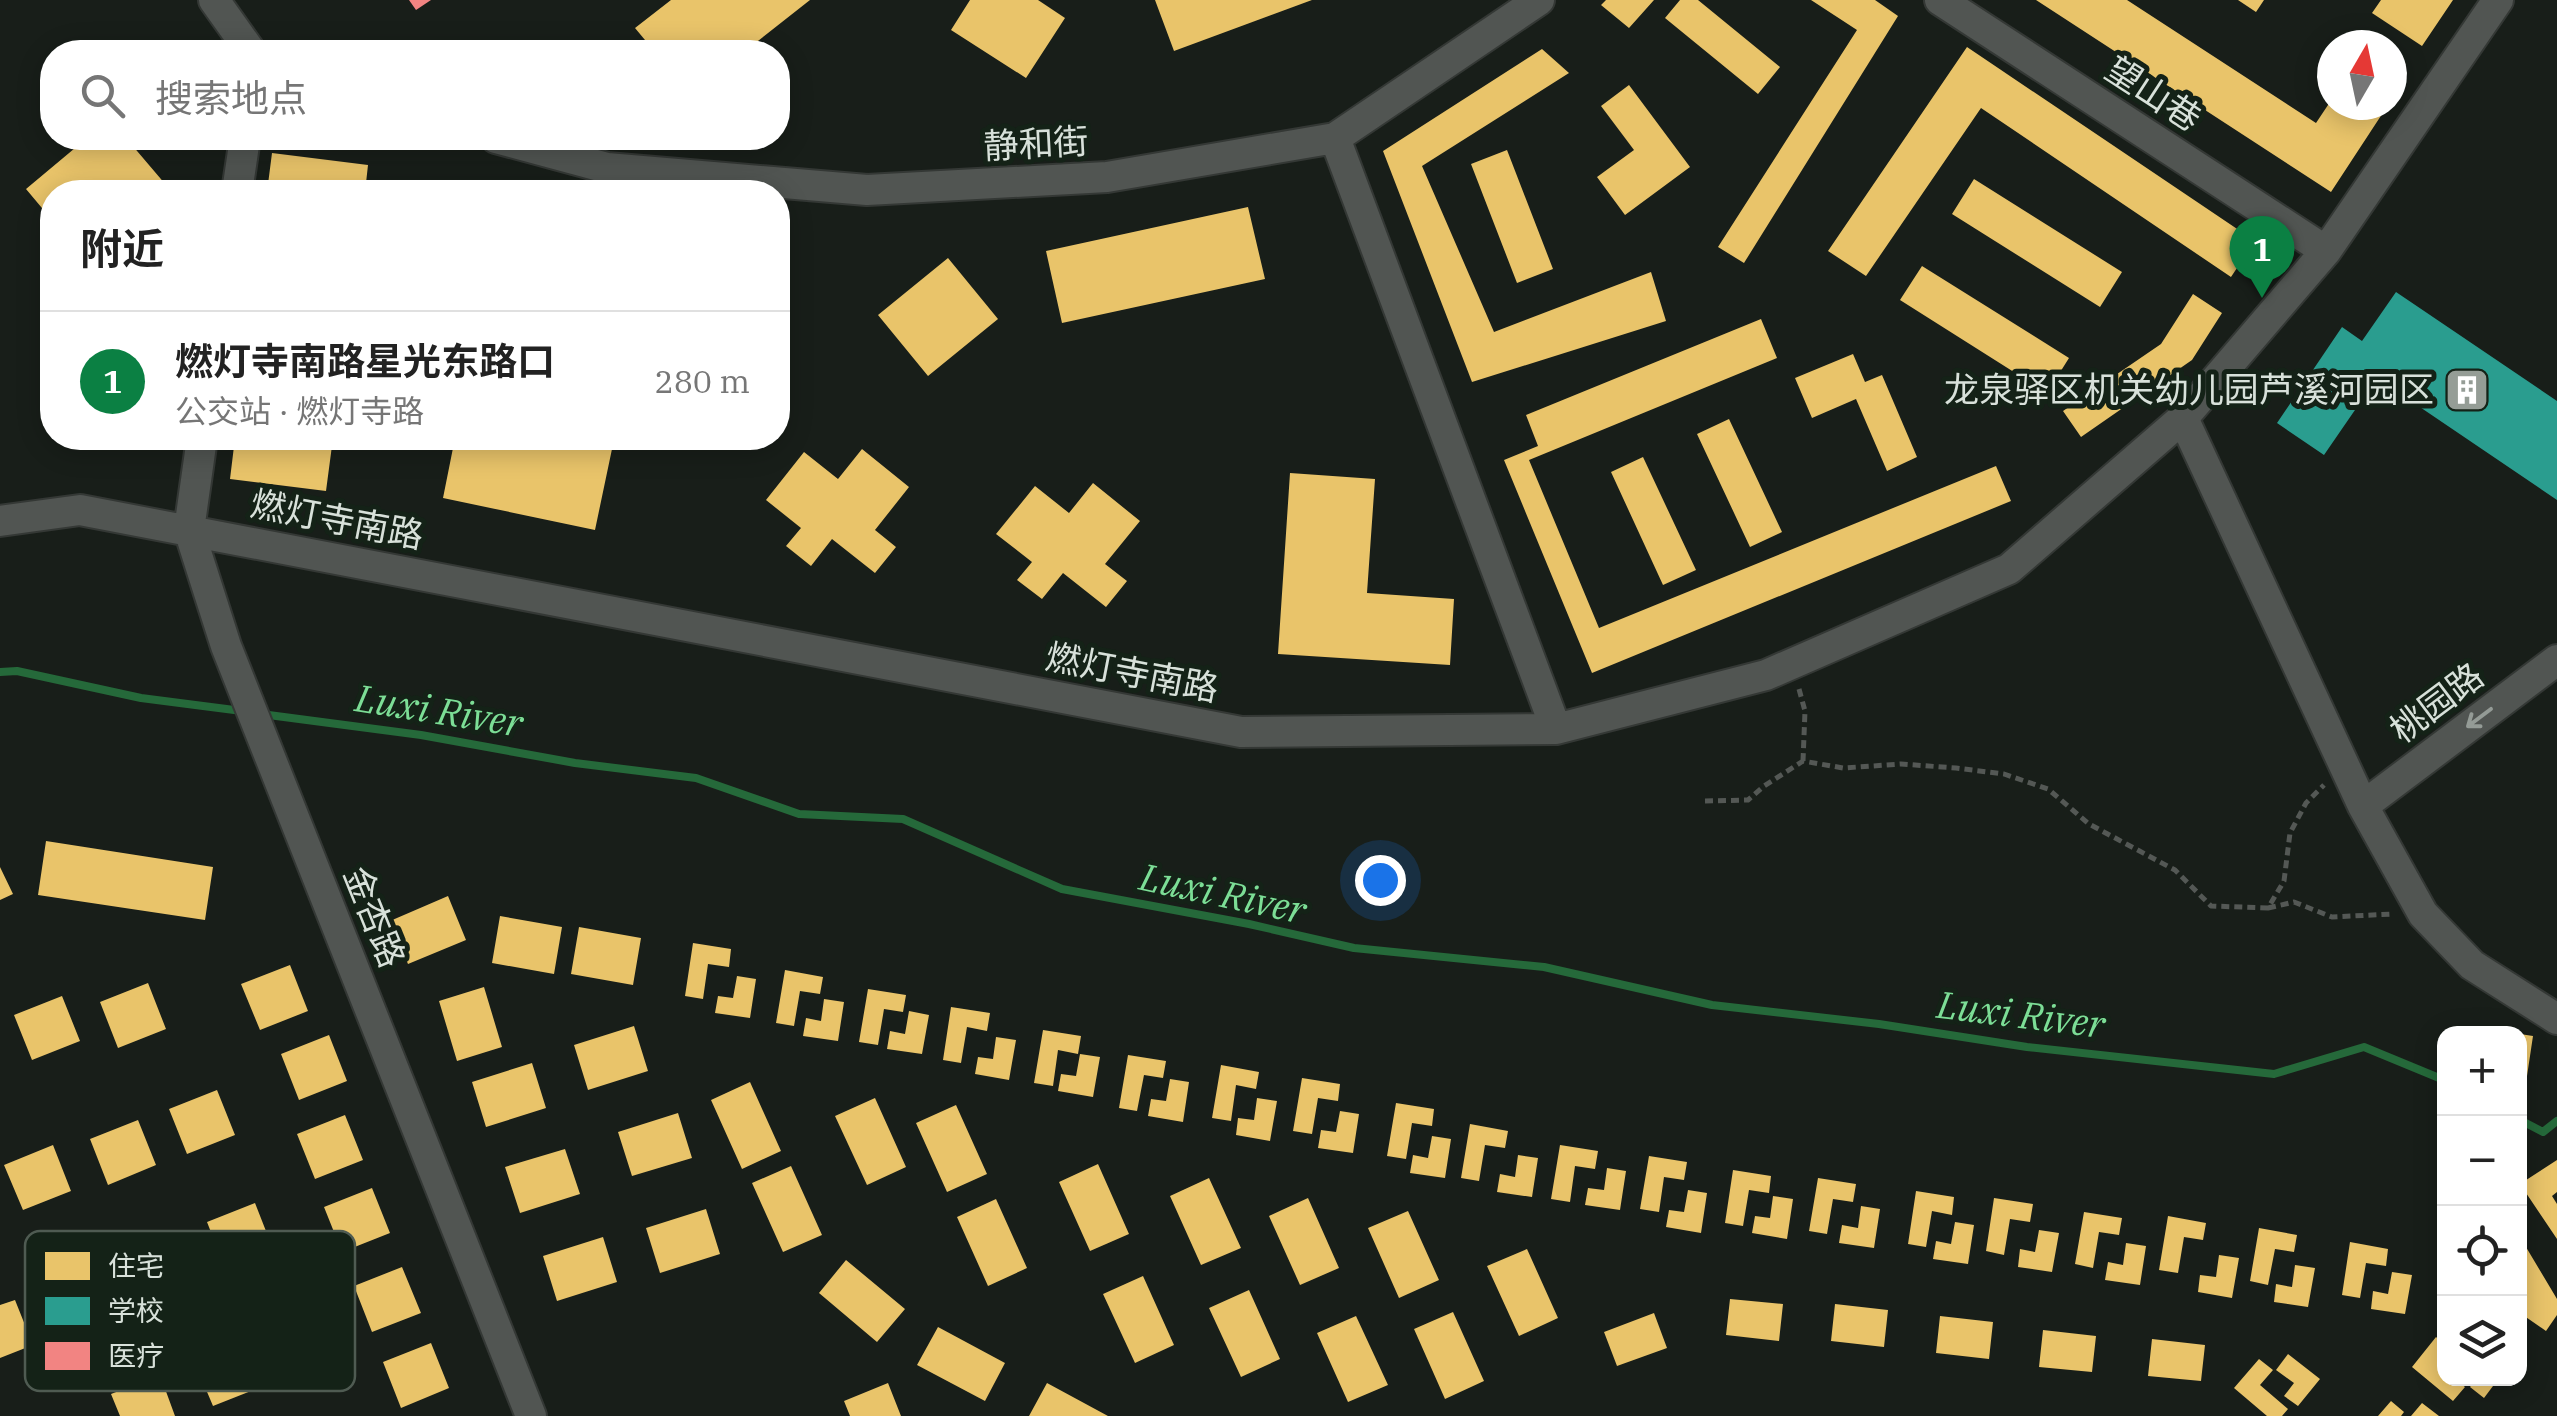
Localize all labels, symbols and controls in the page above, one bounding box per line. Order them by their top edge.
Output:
north arrow [2317,30,2407,120]
search box [40,40,790,150]
street label: 望山巷 [2097,45,2210,141]
icon: search [75,68,130,123]
text: 搜索地点 [155,73,307,122]
street label: 静和街 [982,117,1090,169]
pin: 1 [2230,216,2294,298]
text: 附近 [80,221,164,276]
text: 燃灯寺南路星光东路口 [175,336,555,385]
text: 1 [103,360,122,402]
text: 280 m [654,360,750,402]
place label: 龙泉驿区机关幼儿园芦溪河园区 [1944,366,2434,412]
building icon: 龙泉驿区机关幼儿园芦溪河园区 [2444,367,2490,413]
text: 公交站 · 燃灯寺路 [175,390,424,432]
street label: 燃灯寺南路 [247,480,427,558]
street label: 燃灯寺南路 [1042,633,1222,711]
street label: 桃园路 [2381,652,2492,752]
water label: Luxi River [351,672,528,747]
one-way arrow [2466,708,2493,729]
water label: Luxi River [1135,851,1312,934]
your location [1355,855,1406,906]
street label: 金杏路 [334,859,416,974]
water label: Luxi River [1933,979,2109,1048]
map controls [2437,1026,2527,1386]
button: + [2437,1026,2527,1116]
button: − [2437,1116,2527,1206]
button: locate [2437,1206,2527,1296]
legend [25,1231,355,1391]
text: 住宅 [108,1247,164,1284]
text: 学校 [108,1292,164,1329]
button: layers [2437,1296,2527,1386]
text: 医疗 [108,1337,164,1374]

